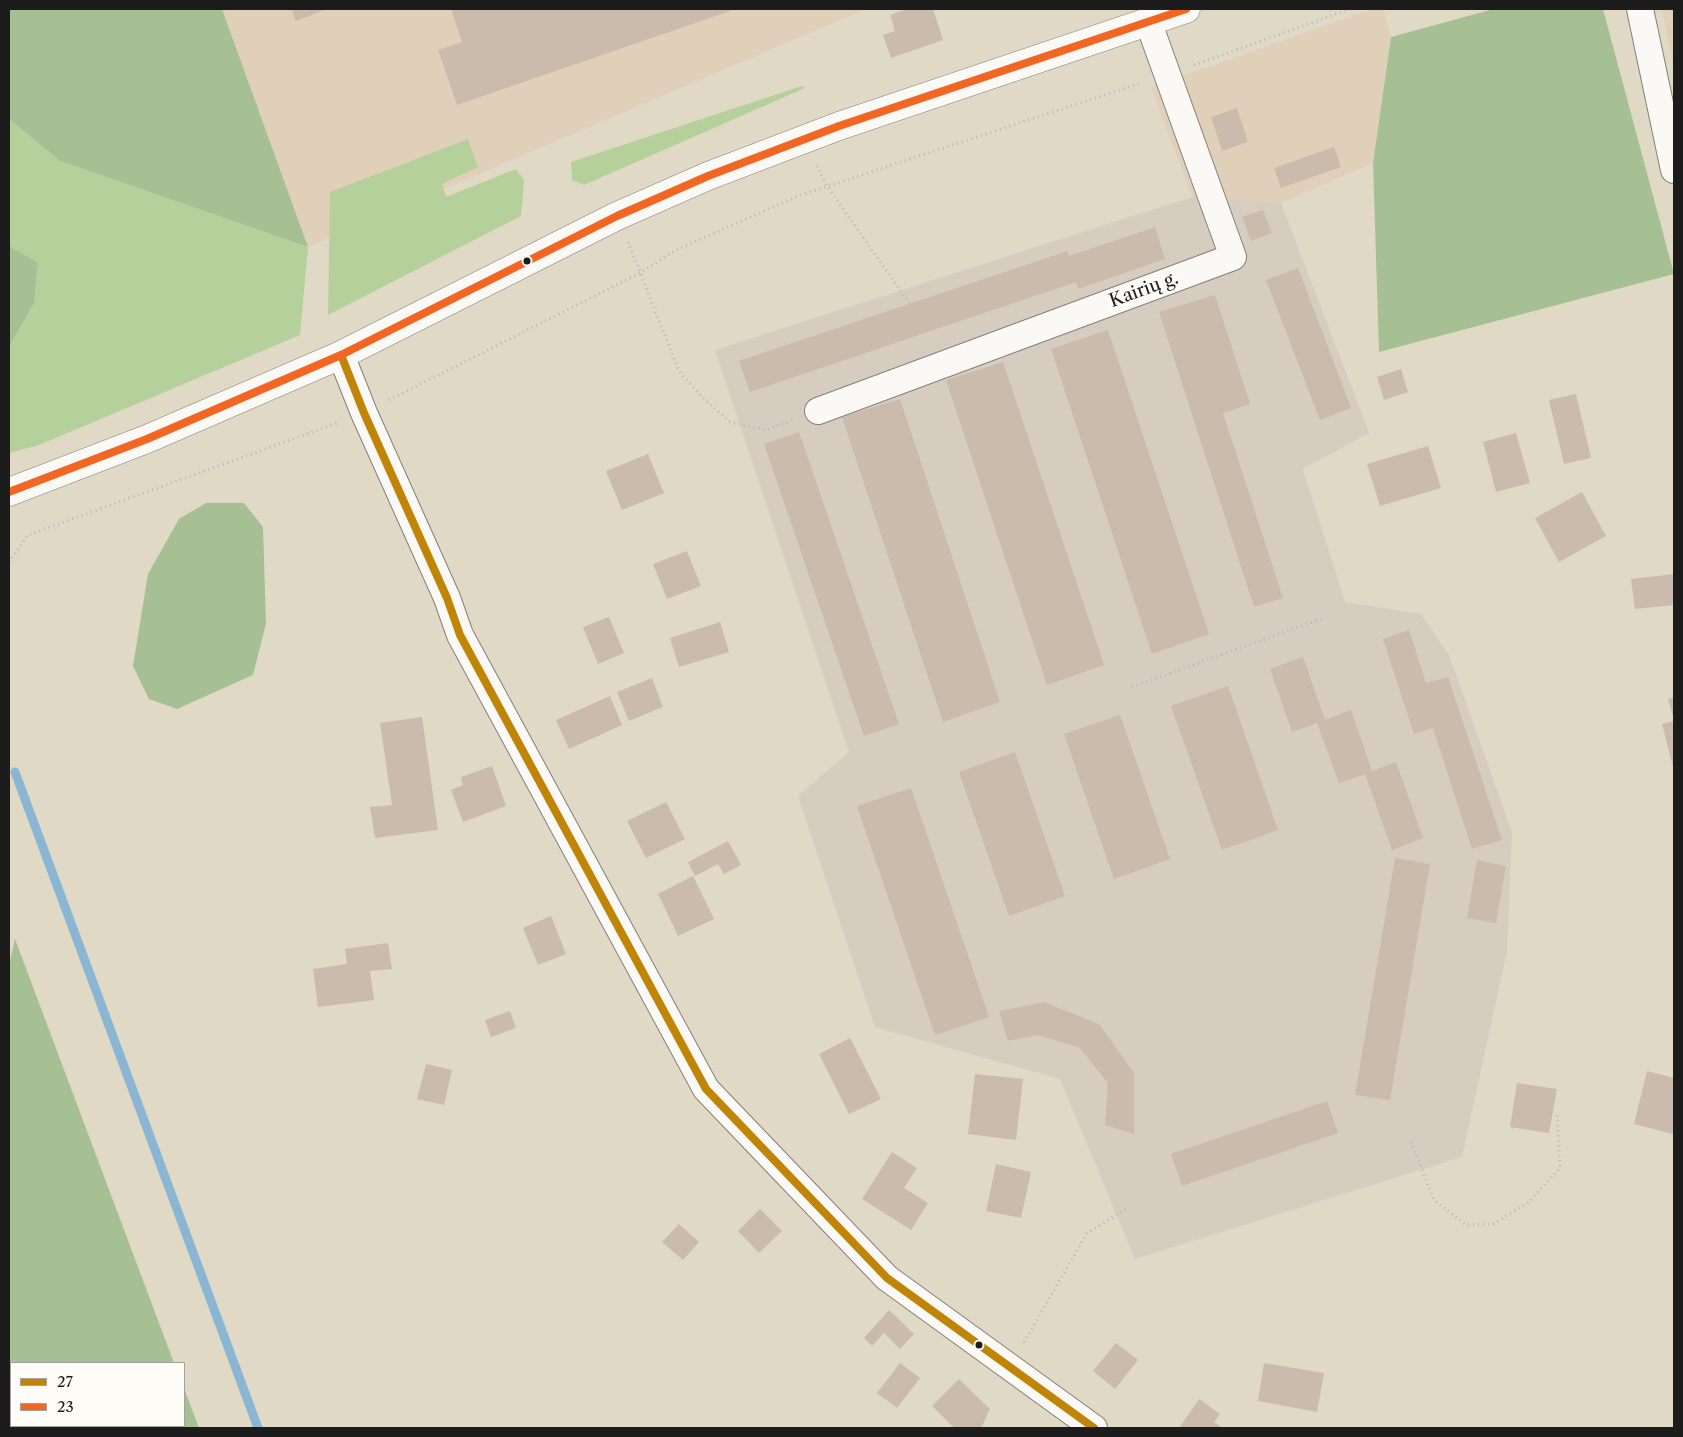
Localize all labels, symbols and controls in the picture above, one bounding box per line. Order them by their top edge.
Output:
unlabelled marker [522,256,532,266]
street label: Kairių g. [1107,268,1181,312]
unlabelled marker [974,1340,984,1350]
legend [10,1362,185,1427]
text: 27 [57,1372,73,1391]
text: 23 [57,1397,74,1416]

